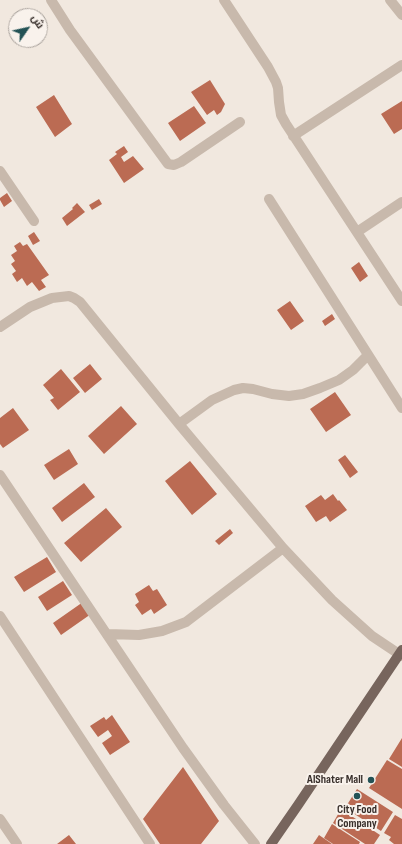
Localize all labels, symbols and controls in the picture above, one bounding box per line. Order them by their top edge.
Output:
north arrow [8,8,48,48]
text: ش [28,12,47,31]
place label: AlShater Mall [307,773,363,787]
marker: AlShater Mall [366,775,376,785]
marker: City Food Company [352,791,362,801]
place label: City Food Company [337,803,377,831]

